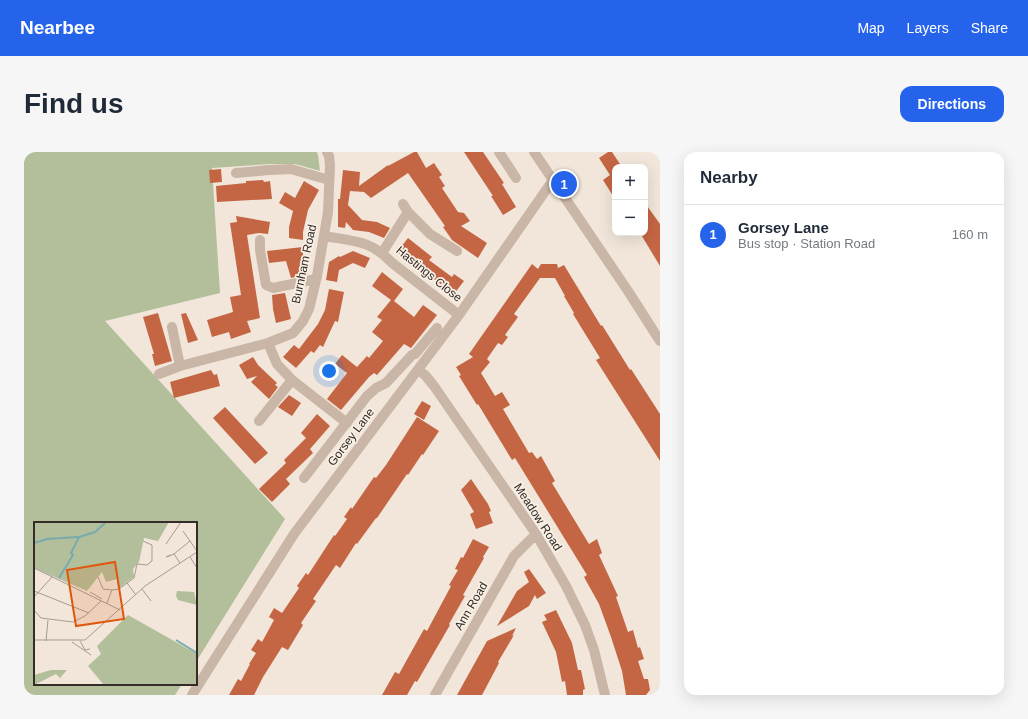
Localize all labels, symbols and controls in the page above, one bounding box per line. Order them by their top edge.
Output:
text: Nearbee [20,17,95,38]
text: Map [857,20,885,36]
text: Layers [907,20,949,36]
text: Share [971,20,1008,36]
button: Directions [900,86,1004,122]
text: Find us [24,88,124,119]
map controls [612,164,648,236]
button: + [612,164,648,200]
text: Nearby [700,168,758,187]
pin: 1 [551,169,577,199]
button: − [612,200,648,236]
text: Gorsey Lane [738,219,829,236]
street label: Burnham Road [289,223,319,305]
text: 1 [709,227,717,242]
text: 160 m [952,227,988,242]
text: Bus stop · Station Road [738,236,875,251]
street label: Hastings Close [393,243,465,305]
your location [319,361,339,381]
street label: Gorsey Lane [325,405,377,469]
street label: Meadow Road [511,481,565,553]
inset map [34,522,197,685]
street label: Ann Road [452,579,490,633]

